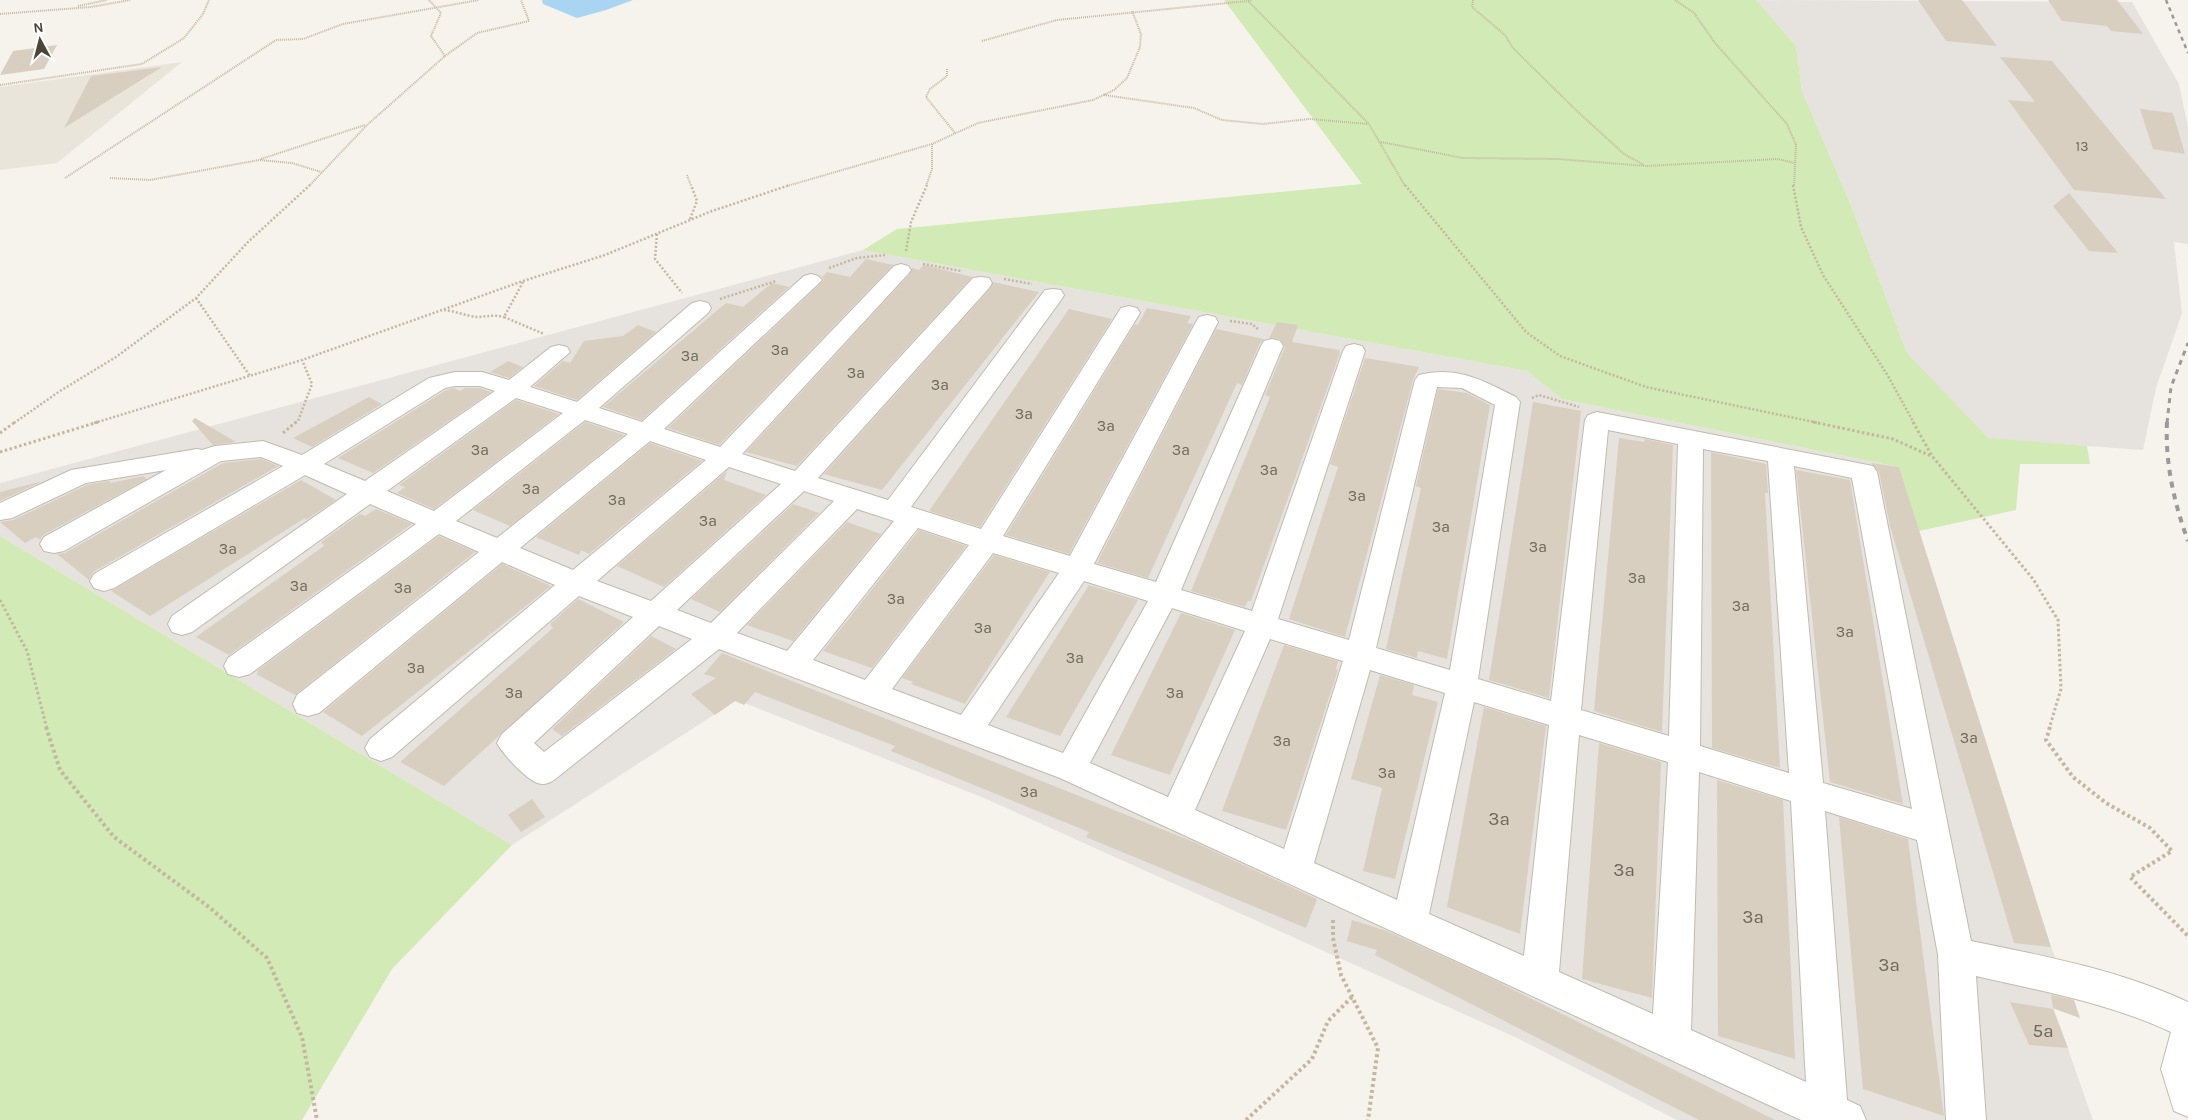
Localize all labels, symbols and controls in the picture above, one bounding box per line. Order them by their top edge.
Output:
north arrow [15,15,65,65]
text: N [32,19,44,37]
house number: 13 [2076,138,2088,155]
house number: 3a [771,340,789,359]
house number: 3a [681,346,699,365]
house number: 3a [847,363,865,382]
house number: 3a [931,375,949,394]
house number: 3a [1015,404,1033,423]
house number: 3a [1097,416,1115,435]
house number: 3a [471,440,489,459]
house number: 3a [1172,440,1190,459]
house number: 3a [1260,460,1278,479]
house number: 3a [522,479,540,498]
house number: 3a [1348,486,1366,505]
house number: 3a [608,490,626,509]
house number: 3a [699,511,717,530]
house number: 3a [1432,517,1450,536]
house number: 3a [1529,537,1547,556]
house number: 3a [219,539,237,558]
house number: 3a [1628,568,1646,587]
house number: 3a [290,576,308,595]
house number: 3a [394,578,412,597]
house number: 3a [887,589,905,608]
house number: 3a [1732,596,1750,615]
house number: 3a [974,618,992,637]
house number: 3a [1836,622,1854,641]
house number: 3a [1066,648,1084,667]
house number: 3a [407,658,425,677]
house number: 3a [505,683,523,702]
house number: 3a [1166,683,1184,702]
house number: 3a [1960,728,1978,747]
house number: 3a [1273,731,1291,750]
house number: 3a [1378,763,1396,782]
house number: 3a [1020,782,1038,801]
house number: 3a [1488,808,1510,830]
house number: 3a [1613,859,1635,881]
house number: 3a [1742,906,1764,928]
house number: 3a [1878,954,1900,976]
house number: 5a [2032,1020,2054,1042]

